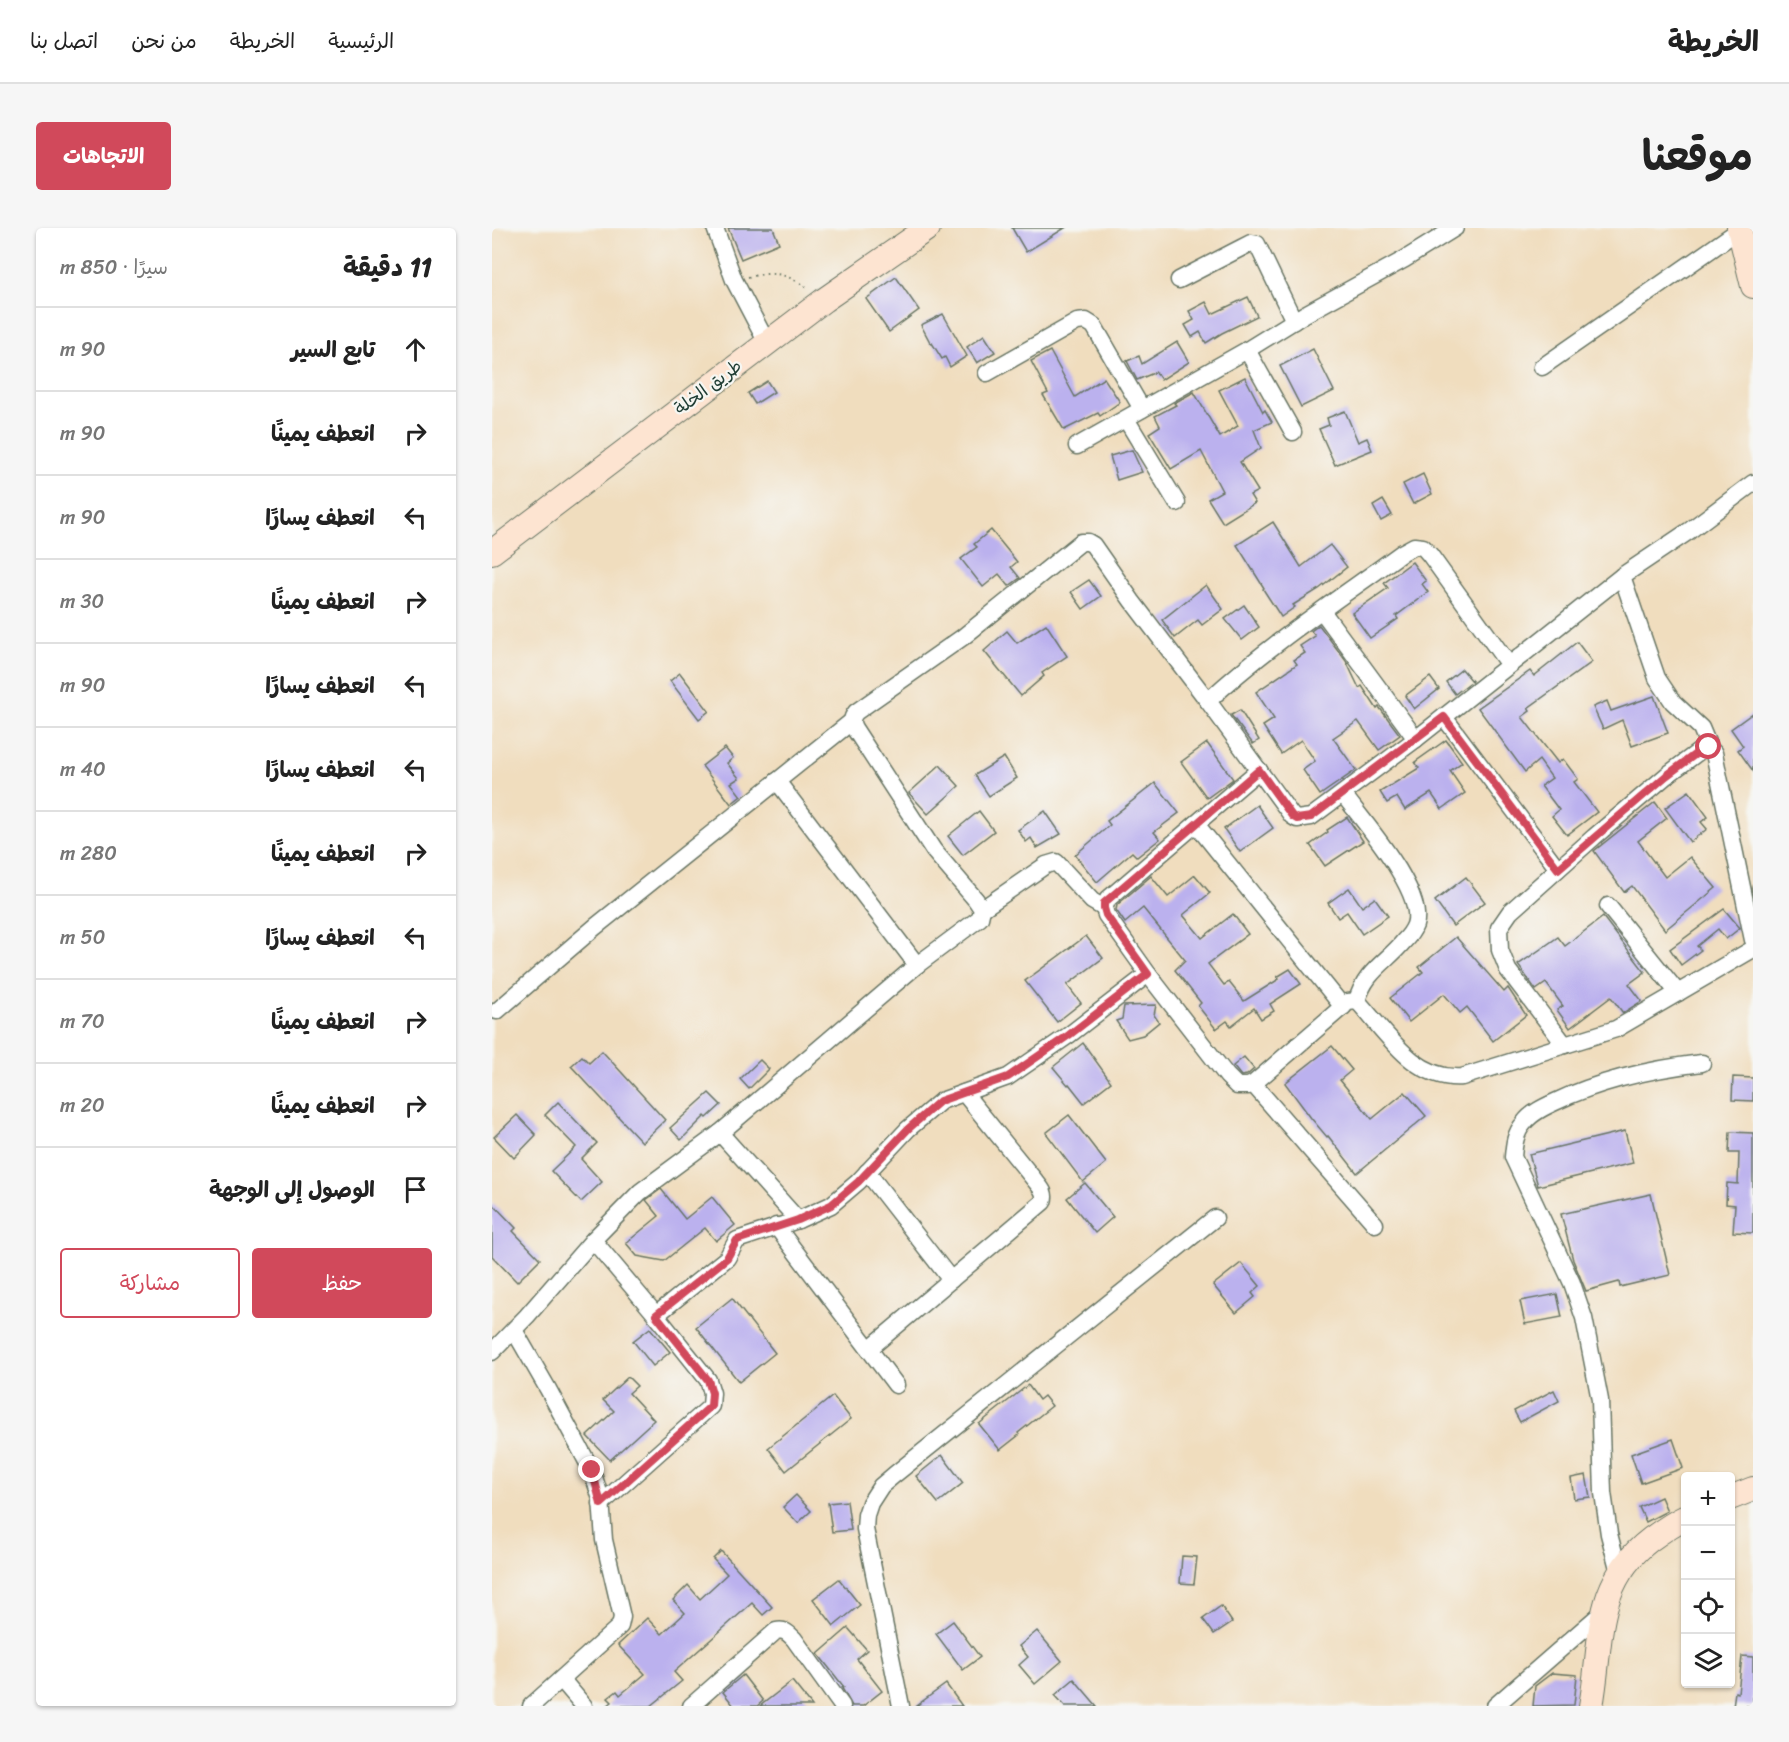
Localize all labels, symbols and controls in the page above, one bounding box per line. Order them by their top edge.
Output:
text: الخريطة [1668,17,1759,66]
text: اتصل بنا [30,22,98,60]
text: من نحن [131,22,197,60]
text: الخريطة [230,22,295,60]
text: الرئيسية [328,22,394,60]
text: موقعنا [1642,119,1753,193]
button: الاتجاهات [36,122,171,190]
text: 11 دقيقة [343,244,432,290]
text: سيرًا · 850 m [60,250,168,285]
text: تابع السير [291,330,375,369]
text: 90 m [60,332,106,367]
icon: ahead [399,333,432,366]
street label: طريق الخلة [667,350,749,424]
text: انعطف يمينًا [271,414,375,453]
text: 90 m [60,416,106,451]
icon: right [399,417,432,450]
text: انعطف يسارًا [265,498,375,537]
text: 90 m [60,500,106,535]
icon: left [399,501,432,534]
text: انعطف يمينًا [271,582,375,621]
text: 30 m [60,584,104,619]
icon: right [399,585,432,618]
text: انعطف يسارًا [265,666,375,705]
text: 90 m [60,668,106,703]
icon: left [399,669,432,702]
route start [1695,733,1721,759]
text: انعطف يسارًا [265,750,375,789]
text: 40 m [60,752,106,787]
icon: left [399,753,432,786]
text: انعطف يمينًا [271,834,375,873]
text: 280 m [60,836,117,871]
icon: right [399,837,432,870]
text: انعطف يسارًا [265,918,375,957]
text: 50 m [60,920,105,955]
icon: left [399,921,432,954]
text: انعطف يمينًا [271,1002,375,1041]
text: 70 m [60,1004,105,1039]
icon: right [399,1005,432,1038]
text: انعطف يمينًا [271,1086,375,1125]
text: 20 m [60,1088,105,1123]
icon: right [399,1089,432,1122]
text: الوصول إلى الوجهة [209,1170,375,1209]
icon: arrive [399,1173,432,1206]
button: مشاركة [60,1248,240,1318]
button: حفظ [252,1248,432,1318]
route end [578,1456,604,1482]
map controls [1681,1472,1735,1688]
button: + [1681,1472,1735,1526]
button: − [1681,1526,1735,1580]
button: locate [1681,1580,1735,1634]
button: layers [1681,1634,1735,1688]

